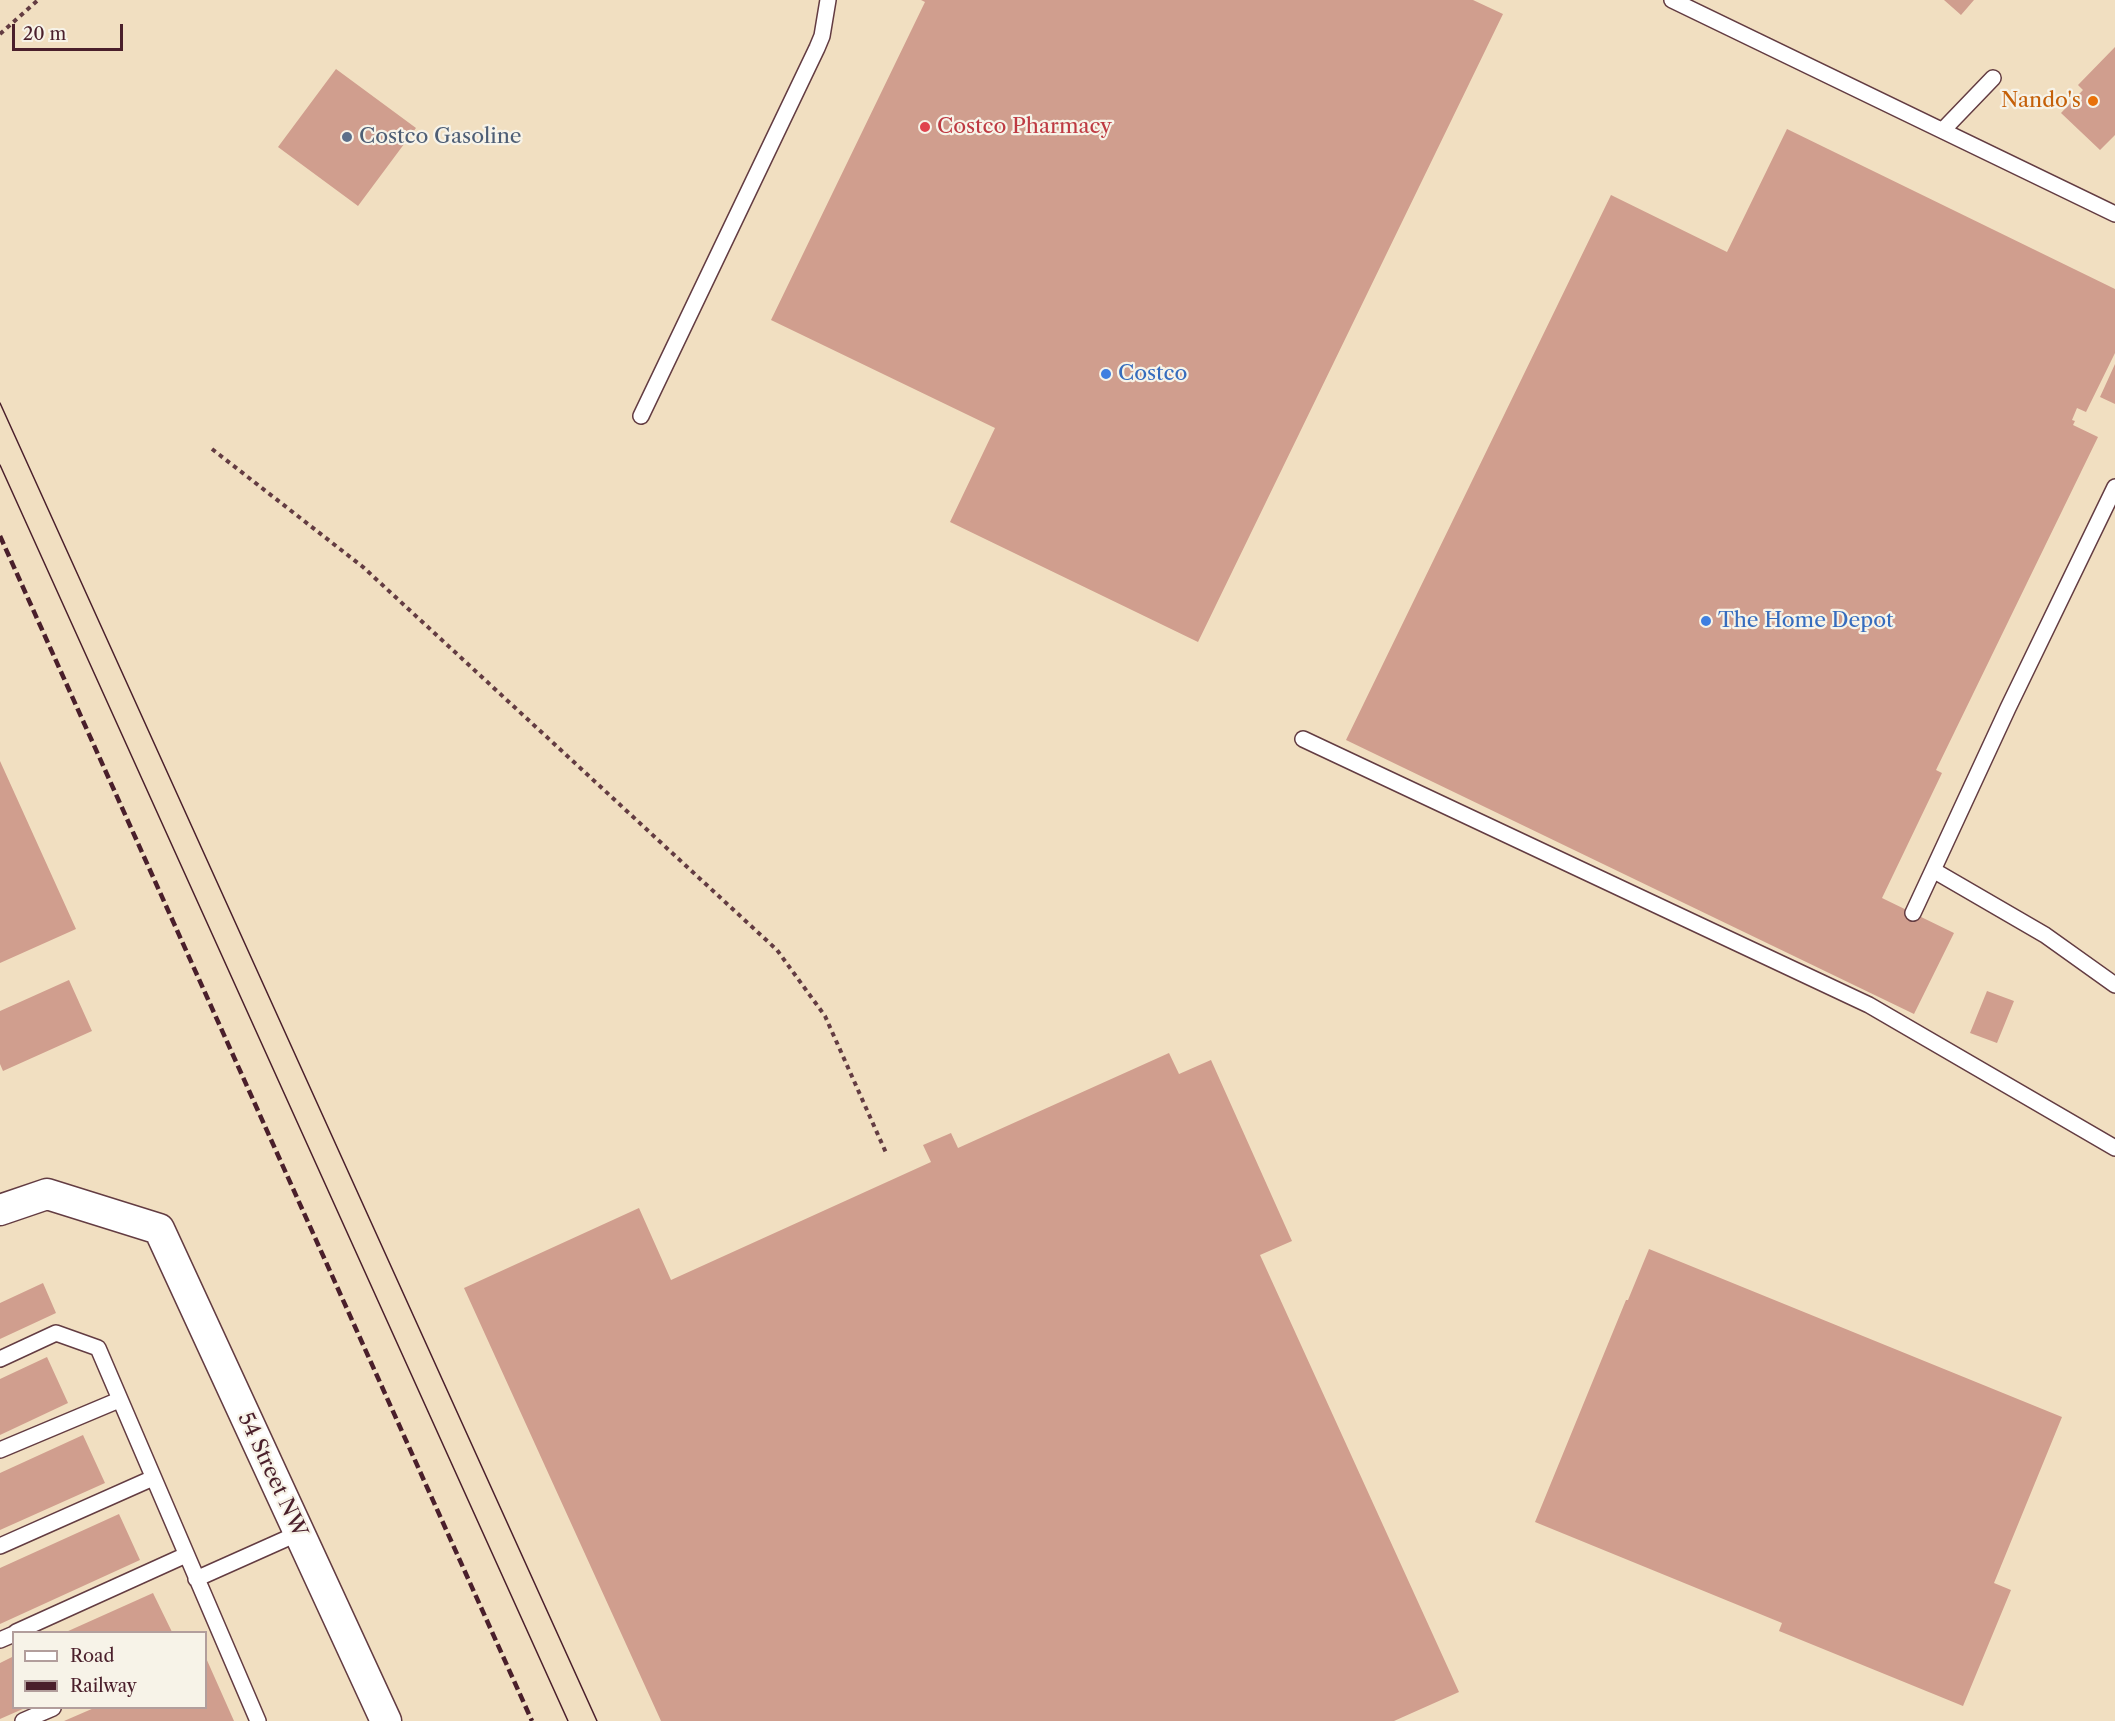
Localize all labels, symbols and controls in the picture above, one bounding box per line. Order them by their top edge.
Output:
scale bar [15,12,126,50]
text: 20 m [23,23,66,45]
place label: Nando's [2001,88,2081,114]
marker: Nando's [2086,94,2100,108]
place label: Costco Pharmacy [937,114,1112,140]
marker: Costco Pharmacy [918,120,932,134]
place label: Costco Gasoline [359,124,522,150]
marker: Costco Gasoline [340,130,354,144]
place label: Costco [1118,361,1187,387]
marker: Costco [1099,367,1113,381]
place label: The Home Depot [1718,608,1894,634]
marker: The Home Depot [1699,614,1713,628]
street label: 54 Street NW [232,1409,312,1541]
legend [12,1631,207,1709]
text: Road [70,1645,115,1667]
text: Railway [70,1675,137,1697]

